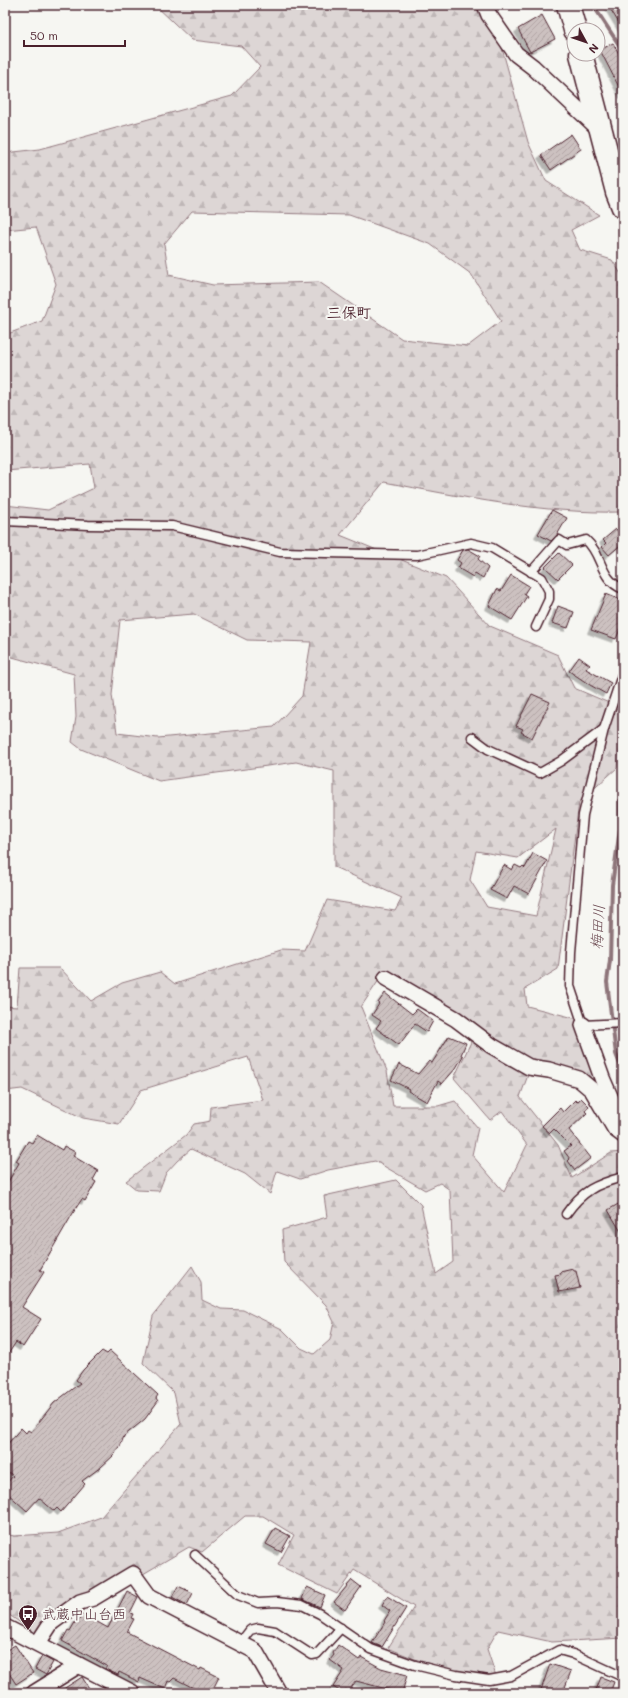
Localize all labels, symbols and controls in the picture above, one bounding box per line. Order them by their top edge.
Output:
scale bar [24,22,125,48]
north arrow [566,22,606,62]
text: 50 m [30,27,58,43]
text: N [586,41,602,57]
district label: 三保町 [326,302,372,322]
water label: 梅田川 [586,904,608,950]
bus stop icon: 武蔵中山台西 [17,1603,39,1631]
place label: 武蔵中山台西 [42,1604,126,1623]

